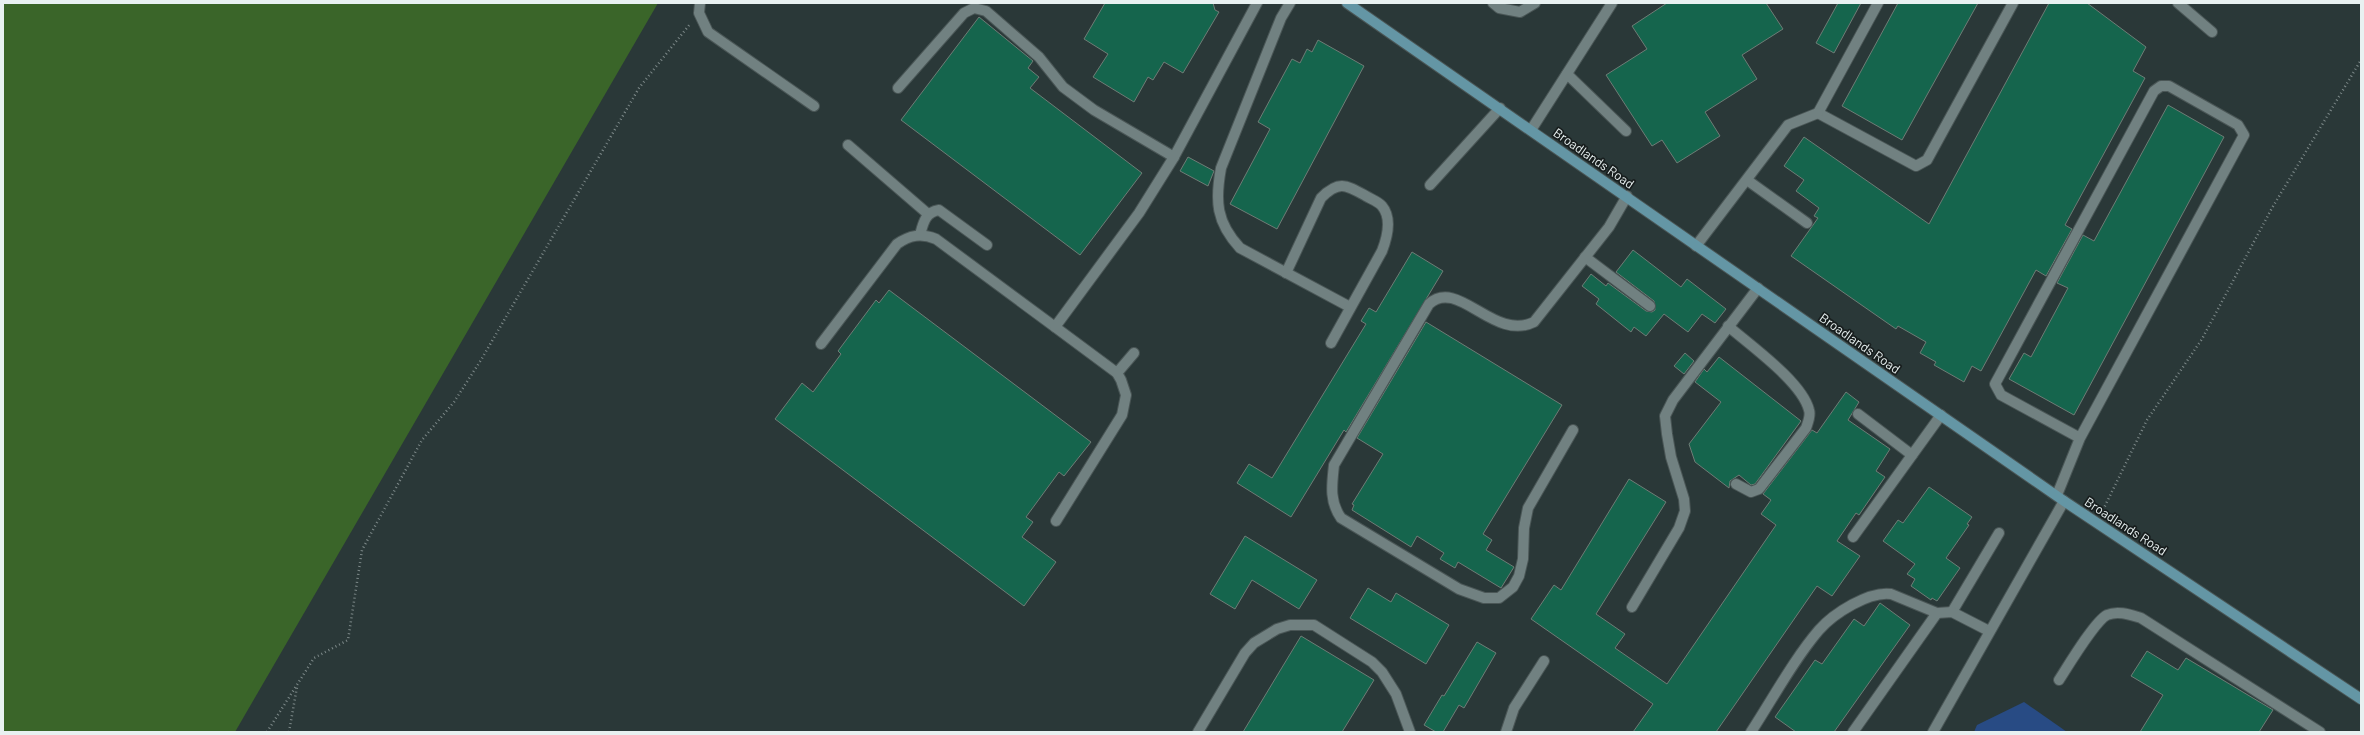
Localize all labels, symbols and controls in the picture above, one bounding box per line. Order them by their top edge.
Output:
street label: Broadlands Road [1551,124,1637,192]
street label: Broadlands Road [1817,309,1903,377]
street label: Broadlands Road [2082,493,2170,559]

